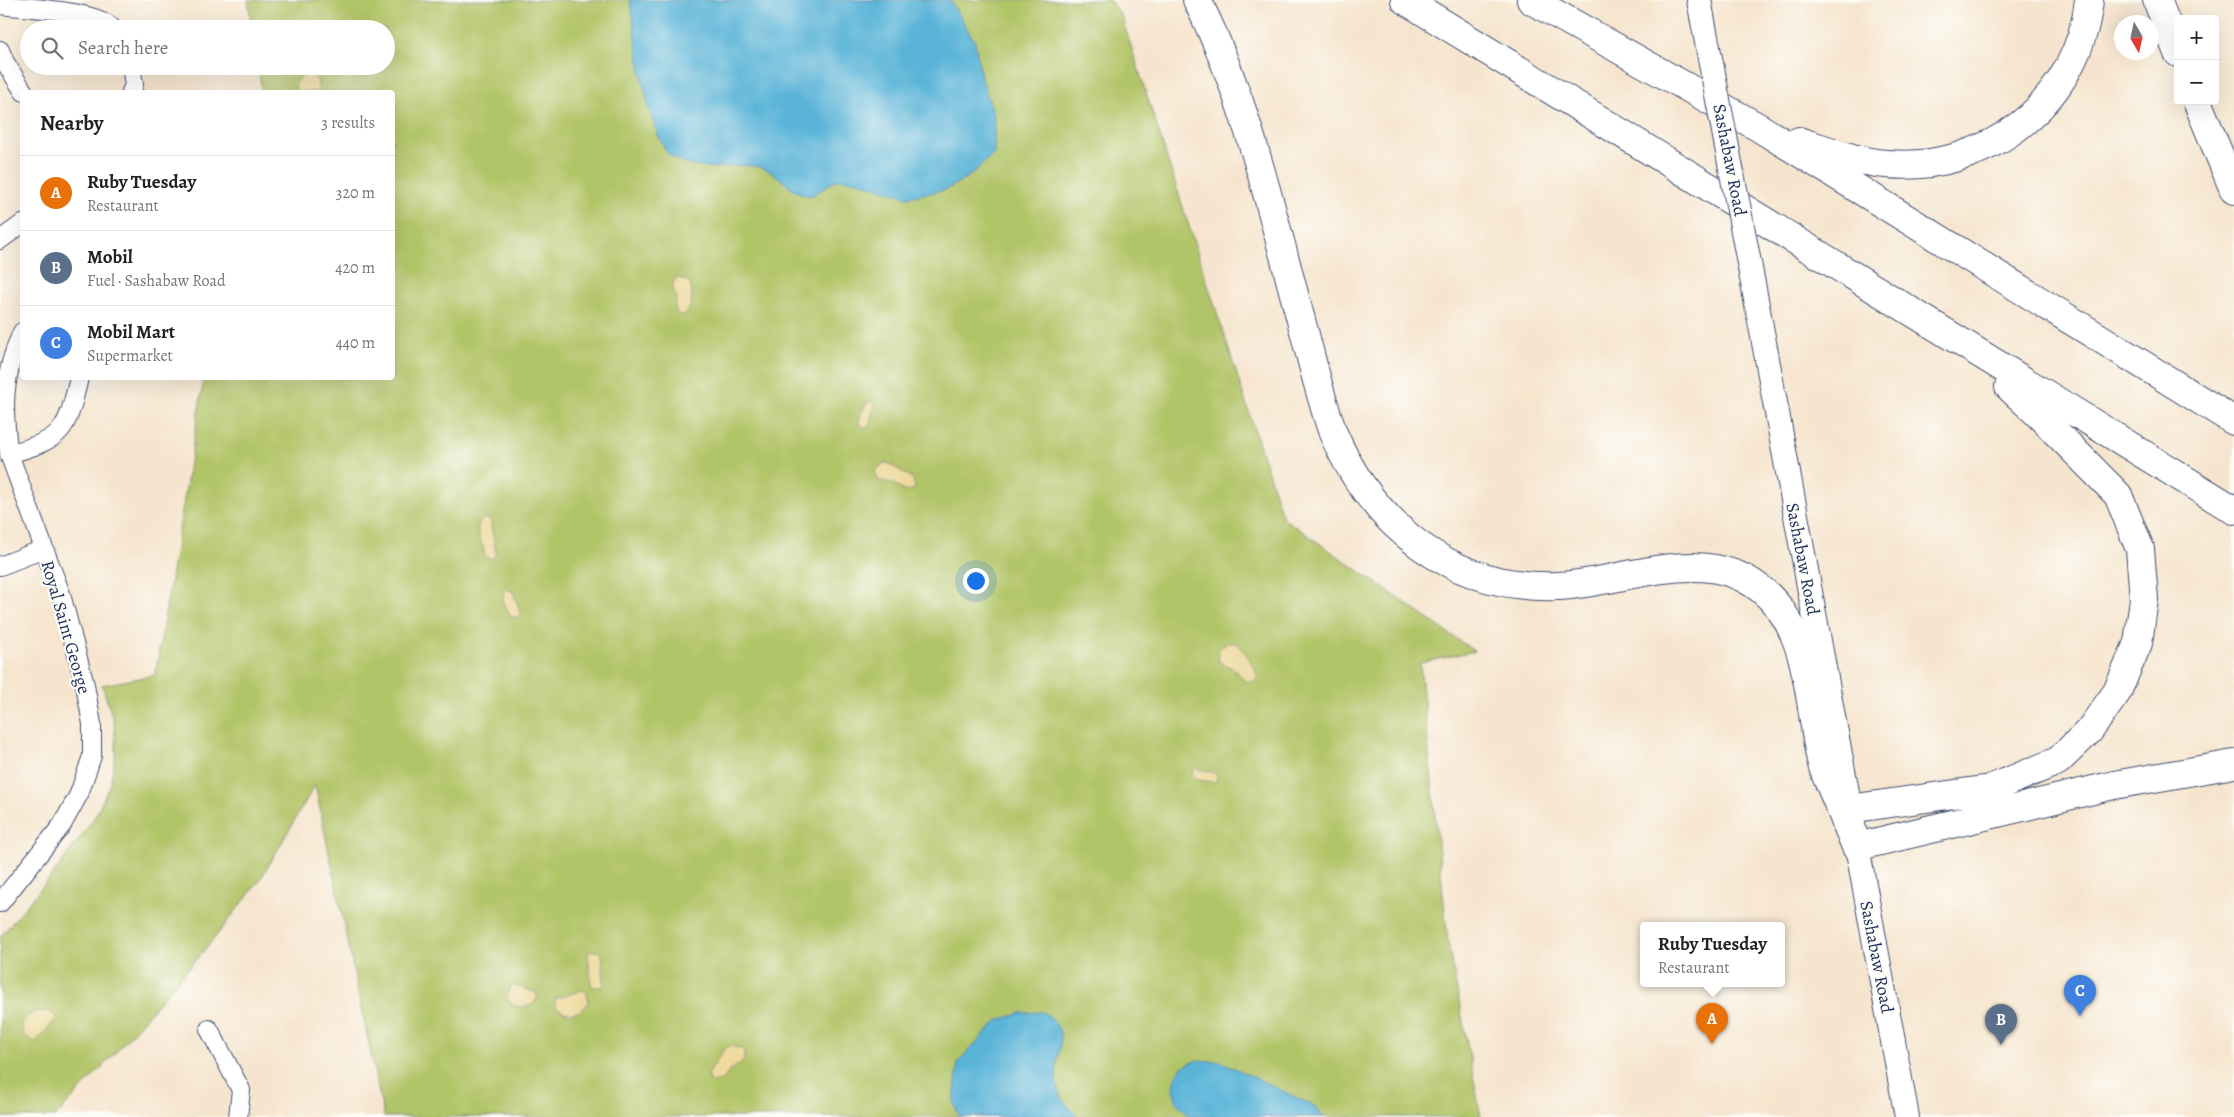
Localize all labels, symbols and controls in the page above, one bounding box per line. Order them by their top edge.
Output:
north arrow [2114,15,2159,60]
map controls [2174,15,2219,105]
button: + [2174,15,2219,60]
search box [20,20,395,75]
icon: search [38,34,66,62]
text: Search here [78,35,168,61]
button: − [2174,60,2219,105]
street label: Sashabaw Road [1707,102,1753,218]
text: Nearby [40,109,103,137]
text: 3 results [321,112,375,134]
text: Ruby Tuesday [87,169,196,195]
text: A [51,182,61,204]
text: 320 m [336,182,375,204]
text: Restaurant [87,195,159,217]
text: Mobil [87,244,133,270]
text: B [51,257,61,279]
text: 420 m [335,257,375,279]
text: Fuel · Sashabaw Road [87,270,226,292]
text: Mobil Mart [87,319,175,345]
text: C [51,332,61,354]
text: 440 m [335,332,375,354]
text: Supermarket [87,345,173,367]
street label: Sashabaw Road [1780,501,1826,617]
street label: Royal Saint George [35,557,97,697]
your location [963,568,989,594]
street label: Sashabaw Road [1854,899,1900,1015]
popup [1640,922,1785,987]
text: Ruby Tuesday [1658,931,1767,957]
text: Restaurant [1658,957,1730,979]
pin: C [2064,975,2096,1016]
pin: A [1696,1003,1728,1044]
pin: B [1985,1004,2017,1045]

